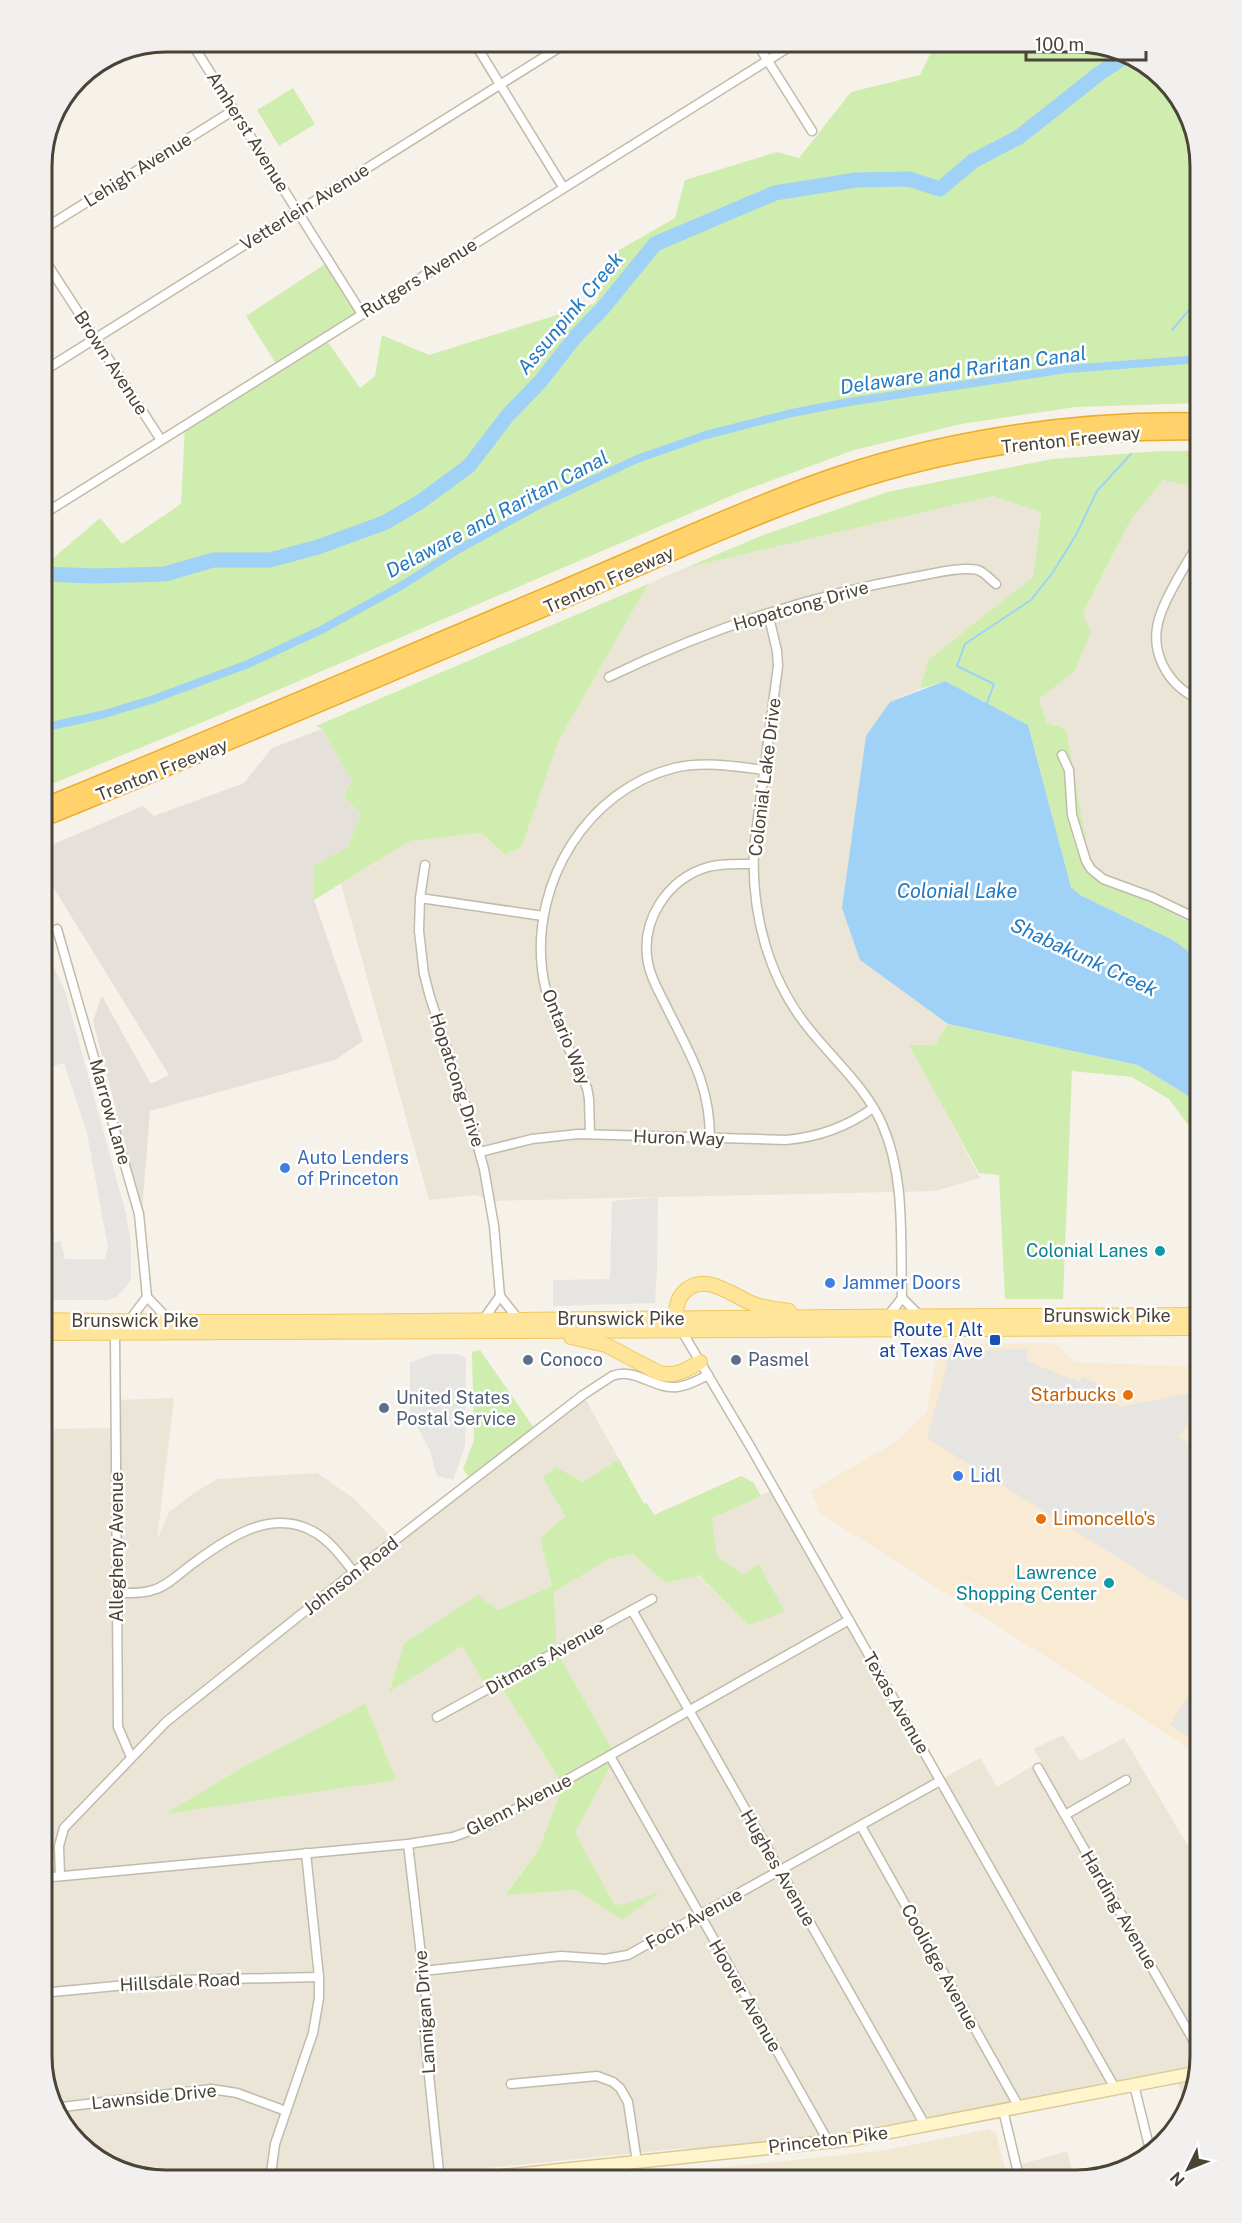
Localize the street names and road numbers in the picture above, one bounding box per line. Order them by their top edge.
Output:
street label: Amherst Avenue [203,68,294,196]
street label: Lehigh Avenue [80,128,195,211]
street label: Vetterlein Avenue [237,159,373,255]
street label: Rutgers Avenue [357,233,481,322]
street label: Brown Avenue [70,307,153,419]
street label: Trenton Freeway [1000,422,1142,457]
street label: Trenton Freeway [541,541,677,618]
street label: Hopatcong Drive [731,576,871,635]
street label: Colonial Lake Drive [744,696,785,857]
street label: Trenton Freeway [93,733,231,805]
street label: Ontario Way [538,986,595,1088]
street label: Hopatcong Drive [426,1010,489,1150]
street label: Marrow Lane [85,1057,136,1167]
street label: Huron Way [633,1125,725,1150]
street label: Brunswick Pike [1043,1305,1171,1326]
street label: Brunswick Pike [557,1308,685,1329]
street label: Brunswick Pike [71,1310,199,1331]
street label: Allegheny Avenue [106,1472,127,1622]
street label: Johnson Road [299,1532,402,1619]
street label: Ditmars Avenue [482,1616,607,1699]
street label: Texas Avenue [859,1648,934,1757]
street label: Glenn Avenue [463,1769,575,1840]
street label: Hughes Avenue [737,1806,820,1930]
street label: Harding Avenue [1077,1847,1162,1973]
street label: Foch Avenue [642,1883,746,1954]
street label: Coolidge Avenue [897,1900,984,2033]
street label: Hoover Avenue [705,1936,786,2056]
street label: Lannigan Drive [410,1949,439,2075]
street label: Hillsdale Road [119,1968,241,1995]
street label: Lawnside Drive [90,2079,218,2114]
street label: Princeton Pike [767,2122,889,2157]

